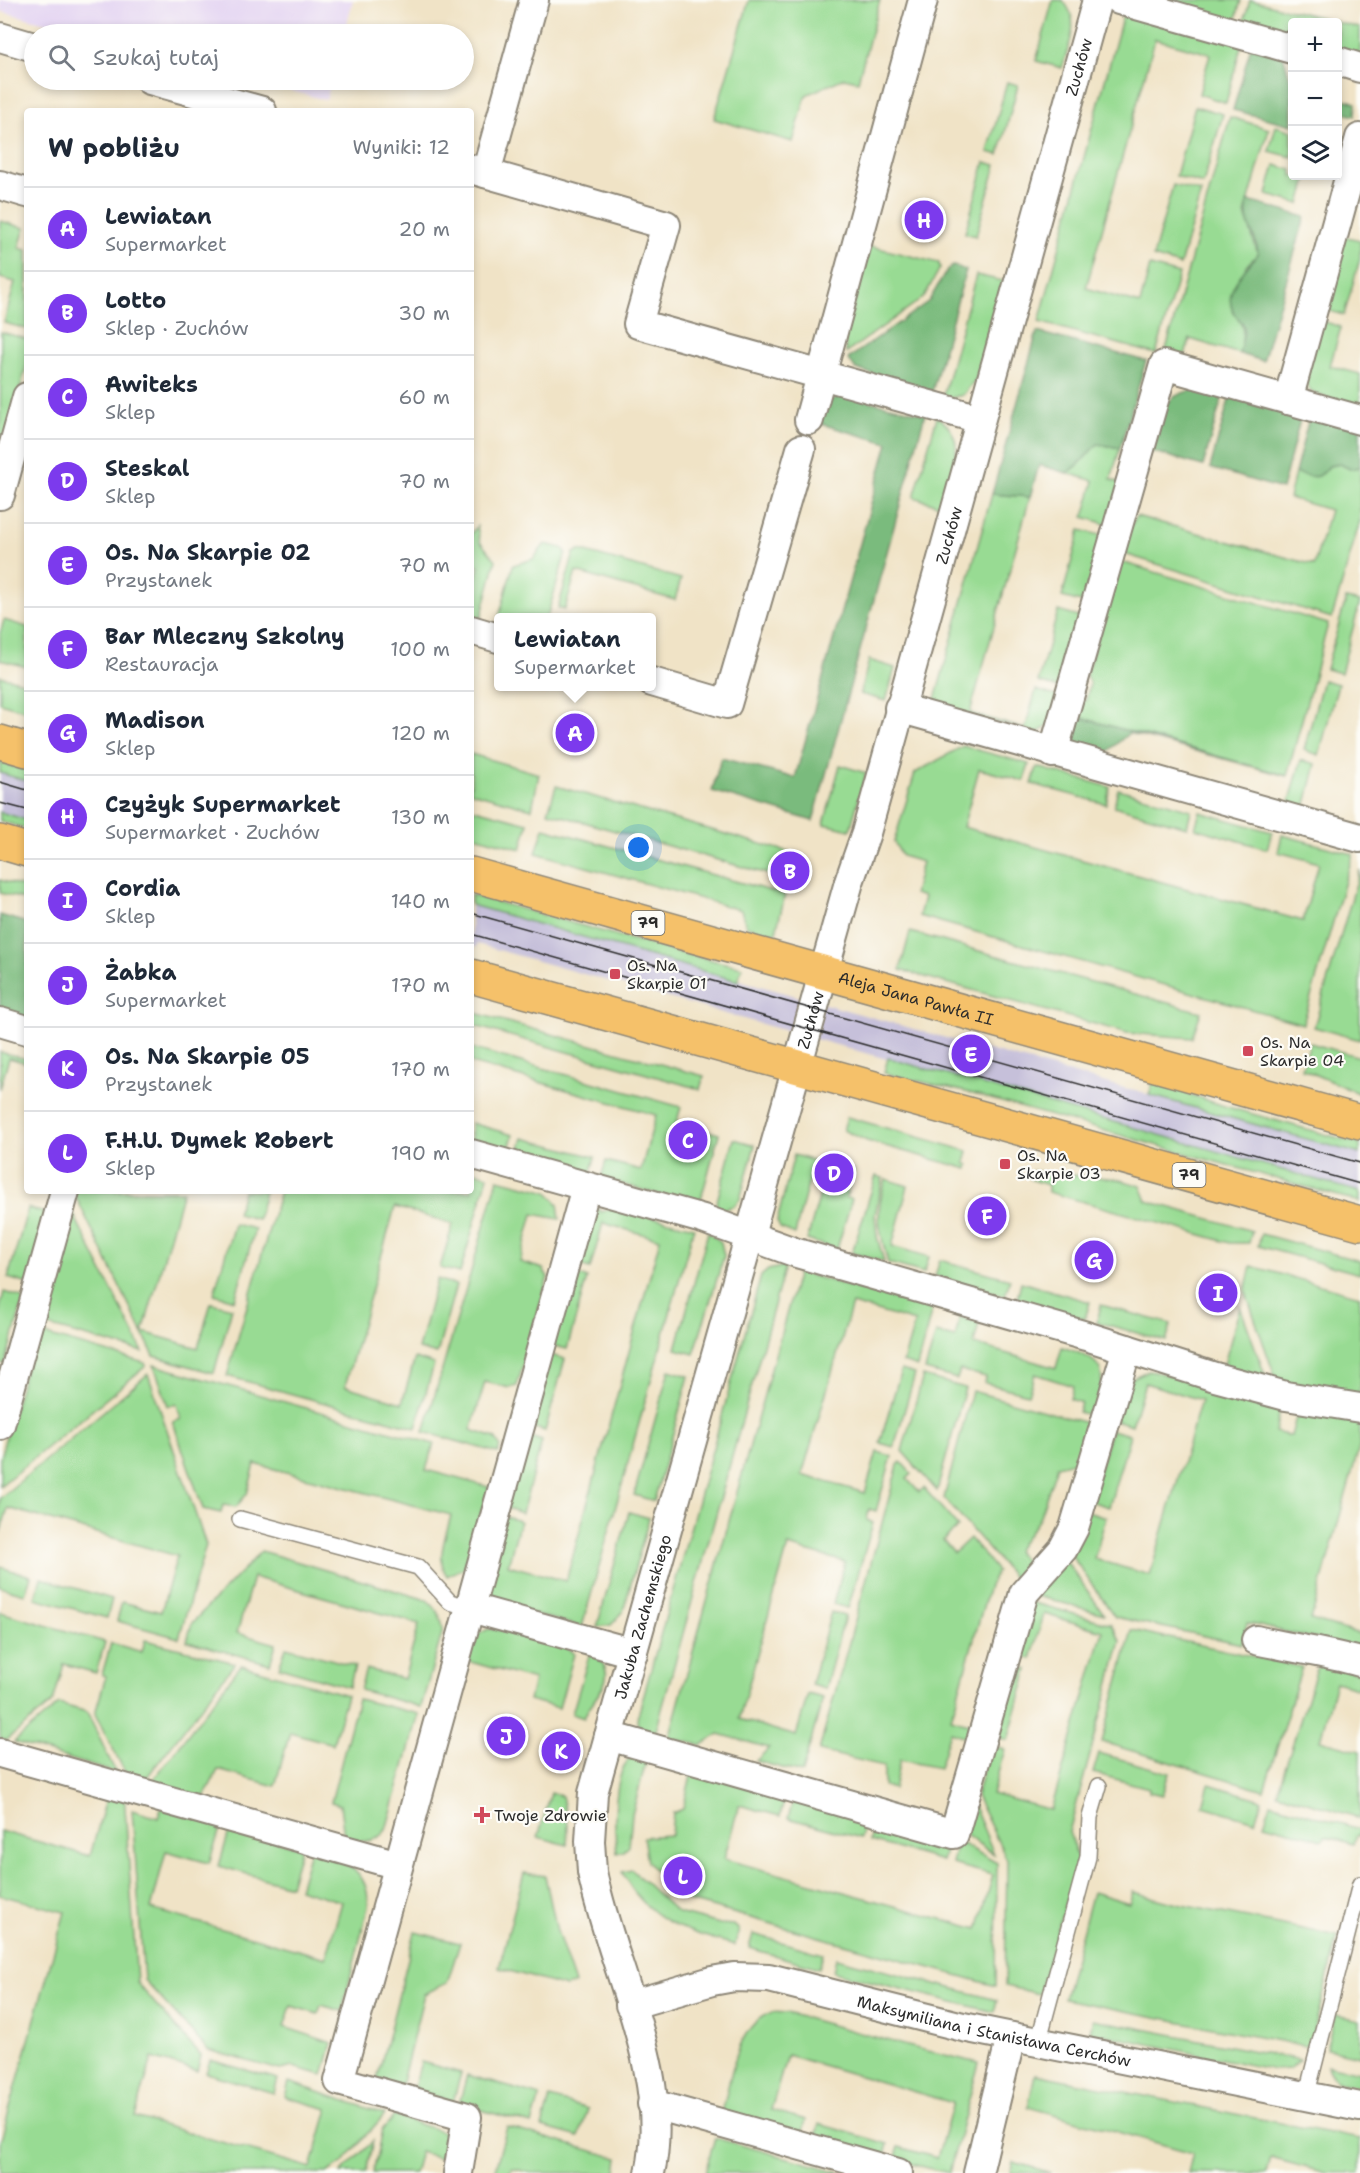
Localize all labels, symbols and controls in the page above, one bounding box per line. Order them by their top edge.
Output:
map controls [1288,18,1342,180]
button: + [1288,18,1342,72]
search box [24,24,474,90]
street label: Zuchów [1061,36,1097,98]
icon: search [45,41,78,74]
text: Szukaj tutaj [93,43,219,72]
button: − [1288,72,1342,126]
button: layers [1288,126,1342,180]
text: W pobliżu [48,130,180,165]
text: Wyniki: 12 [353,134,450,160]
pin: H [904,198,944,242]
text: Lewiatan [105,202,212,231]
text: A [60,216,75,242]
text: 20 m [399,216,450,242]
text: Supermarket [105,231,227,257]
text: Lotto [105,286,166,315]
text: B [61,300,74,326]
text: 30 m [398,300,450,326]
text: Sklep · Zuchów [105,315,249,341]
text: Awiteks [105,370,198,399]
text: C [61,384,74,410]
text: 60 m [398,384,450,410]
text: Sklep [105,399,156,425]
text: Steskal [105,454,189,483]
text: D [60,468,75,494]
text: 70 m [398,468,450,494]
text: Sklep [105,483,156,509]
street label: Zuchów [931,504,967,567]
text: Os. Na Skarpie 02 [105,538,310,567]
text: E [61,552,74,578]
text: 70 m [398,552,450,578]
text: Przystanek [105,567,213,593]
popup [494,613,656,691]
text: Bar Mleczny Szkolny [105,622,345,651]
text: Lewiatan [514,625,621,654]
text: F [62,636,73,662]
text: 100 m [390,636,450,662]
text: Restauracja [105,651,219,677]
text: Supermarket [514,654,636,680]
text: Madison [105,706,205,735]
pin: A [556,710,594,756]
text: G [59,720,76,746]
text: 120 m [391,720,450,746]
text: Sklep [105,735,156,761]
text: Czyżyk Supermarket [105,790,340,819]
text: H [60,804,75,830]
text: 130 m [391,804,450,830]
text: Supermarket · Zuchów [105,819,320,845]
your location [624,833,653,862]
pin: B [770,848,810,894]
text: Cordia [105,874,180,903]
text: I [62,888,73,914]
text: 140 m [391,888,450,914]
text: Sklep [105,903,156,929]
road number: 79 [632,911,664,935]
place label: Os. Na Skarpie 01 [627,955,707,994]
text: Żabka [105,958,177,987]
marker: Os. Na Skarpie 01 [608,967,622,981]
street label: Aleja Jana Pawła II [836,967,996,1030]
text: J [61,972,74,998]
text: 170 m [391,972,450,998]
text: Supermarket [105,987,227,1013]
street label: Zuchów [793,989,829,1051]
pin: E [952,1032,990,1076]
place label: Os. Na Skarpie 04 [1260,1032,1344,1071]
text: Os. Na Skarpie 05 [105,1042,309,1071]
marker: Os. Na Skarpie 04 [1241,1044,1255,1058]
text: K [61,1056,74,1082]
text: 170 m [391,1056,450,1082]
text: Przystanek [105,1071,213,1097]
pin: C [668,1118,708,1162]
text: F.H.U. Dymek Robert [105,1126,333,1155]
text: L [62,1140,73,1166]
text: 190 m [391,1140,450,1166]
place label: Os. Na Skarpie 03 [1017,1145,1101,1184]
pin: D [814,1150,854,1196]
text: Sklep [105,1155,156,1181]
marker: Os. Na Skarpie 03 [998,1157,1012,1171]
road number: 79 [1172,1163,1206,1187]
pin: F [968,1194,1006,1238]
pin: G [1074,1238,1114,1282]
pin: I [1198,1270,1238,1316]
street label: Jakuba Zachemskiego [610,1532,676,1702]
pin: J [486,1714,526,1758]
pin: K [542,1728,580,1774]
place label: Twoje Zdrowie [494,1805,607,1826]
marker: Twoje Zdrowie [475,1808,489,1822]
pin: L [664,1854,702,1898]
street label: Maksymiliana i Stanisława Cerchów [855,1991,1133,2072]

